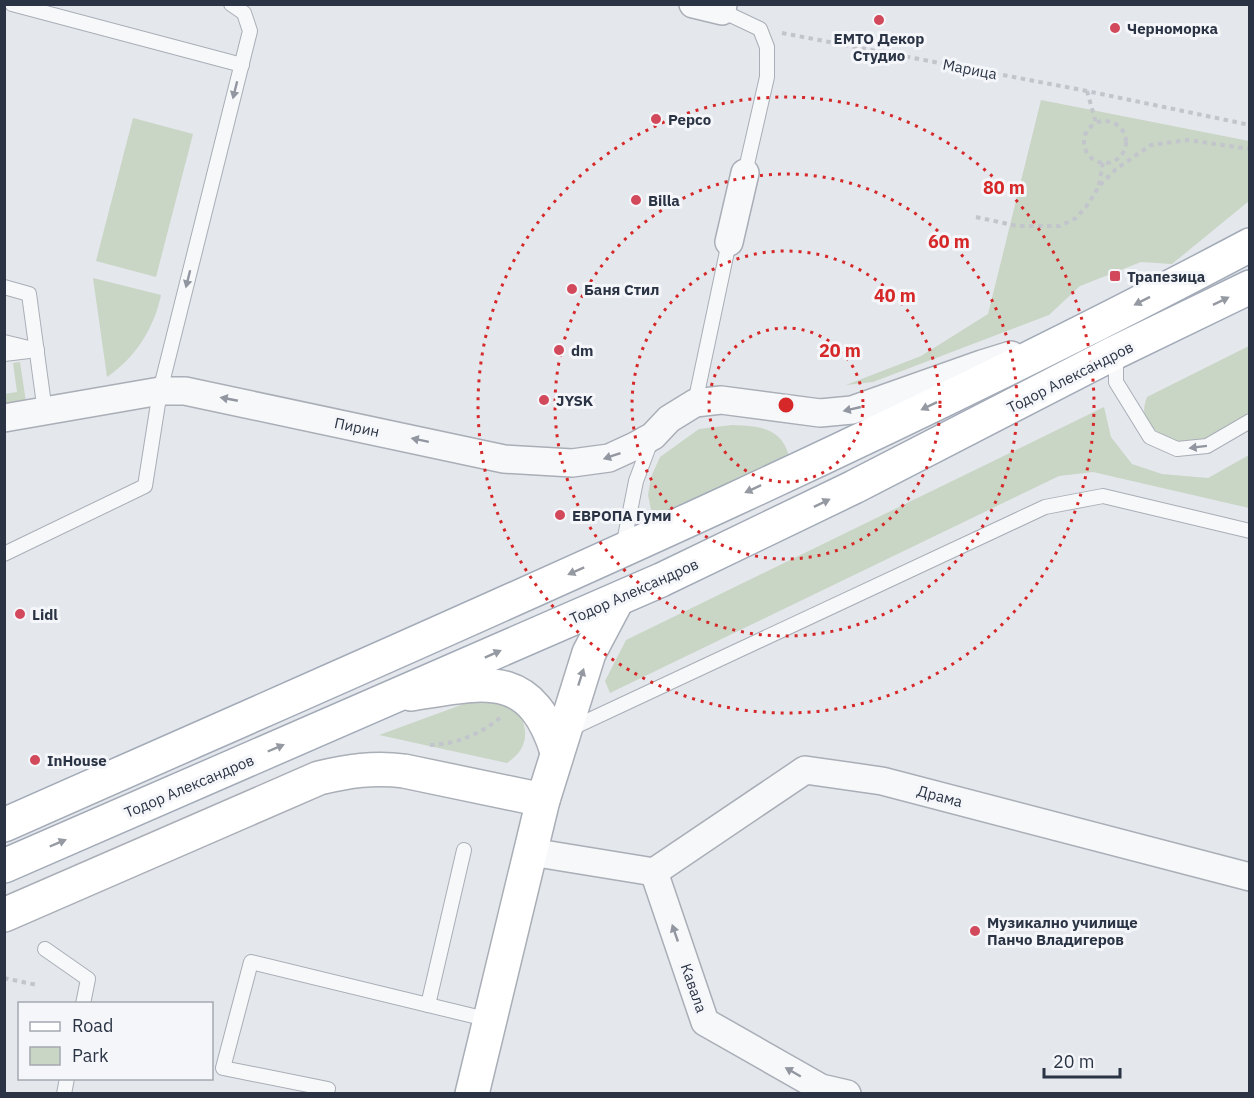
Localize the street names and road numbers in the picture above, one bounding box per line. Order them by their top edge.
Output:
street label: Марица [941,54,999,84]
street label: Тодор Александров [1004,337,1136,417]
street label: Пирин [333,413,381,441]
street label: Тодор Александров [567,554,701,628]
street label: Тодор Александров [121,750,257,822]
street label: Драма [915,781,965,811]
street label: Кавала [677,961,711,1015]

